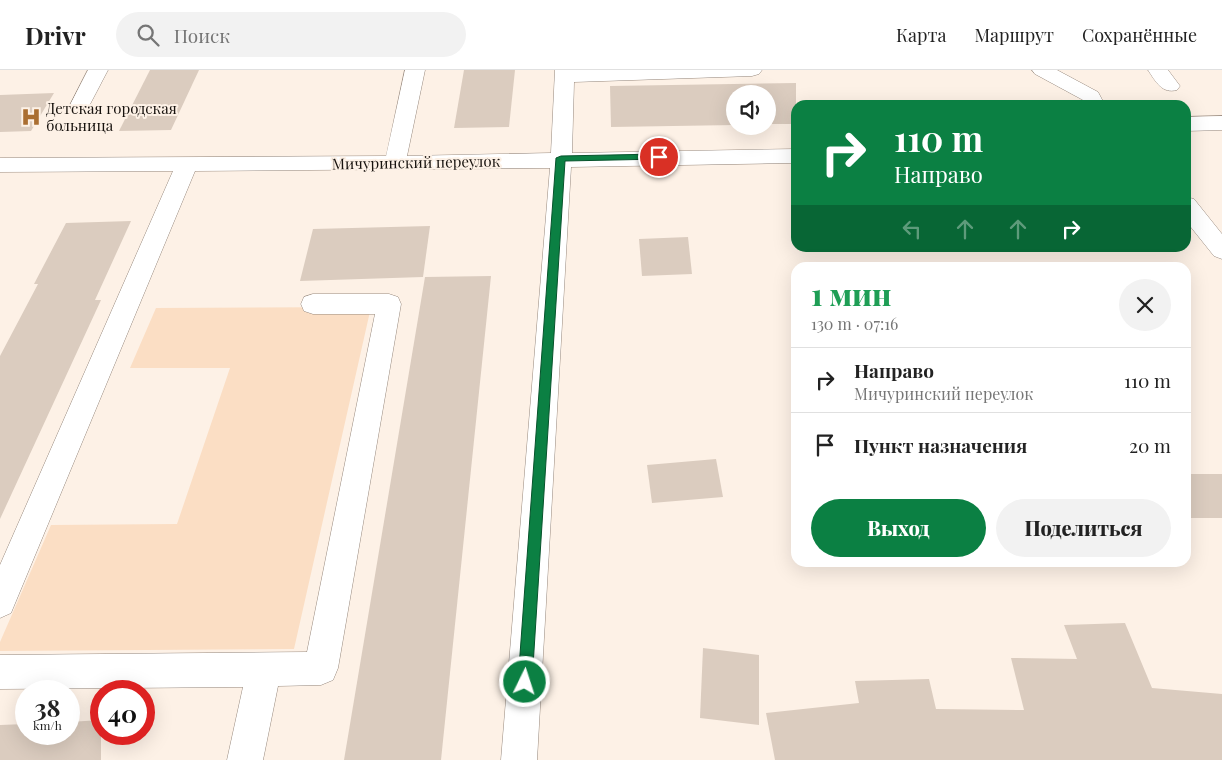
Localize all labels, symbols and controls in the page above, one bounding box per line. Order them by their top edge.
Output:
search box [116,12,466,57]
text: Drivr [25,19,86,51]
icon: search [134,21,162,49]
text: Поиск [174,22,230,48]
text: Карта [896,23,946,47]
text: Маршрут [974,23,1054,47]
text: Сохранённые [1082,23,1197,47]
map controls [726,85,776,135]
button: sound [726,85,776,135]
place label: Детская городская больница [46,98,177,135]
hospital icon: Детская городская больница [20,106,42,128]
text: 110 m [894,114,983,161]
icon: right [811,120,876,185]
pin [638,136,680,178]
icon: arrive [645,143,673,171]
street label: Мичуринский переулок [332,151,501,173]
text: Направо [894,159,983,189]
icon: left [898,215,926,243]
icon: ahead [951,215,979,243]
icon: ahead [1004,215,1032,243]
icon: right [1057,215,1085,243]
text: 1 мин [811,274,891,314]
button: close [1119,279,1171,331]
text: 130 m · 07:16 [811,313,898,334]
text: Направо [854,357,934,383]
icon: right [811,366,839,394]
text: 110 m [1124,367,1171,393]
text: Мичуринский переулок [854,383,1034,404]
icon: arrive [811,431,839,459]
text: Пункт назначения [854,432,1027,458]
text: 20 m [1129,432,1171,458]
button: Выход [811,499,986,557]
button: Поделиться [996,499,1171,557]
position arrow [498,655,550,707]
speed limit sign: 40 [90,680,155,745]
text: 38 [34,690,61,723]
text: km/h [33,717,62,733]

